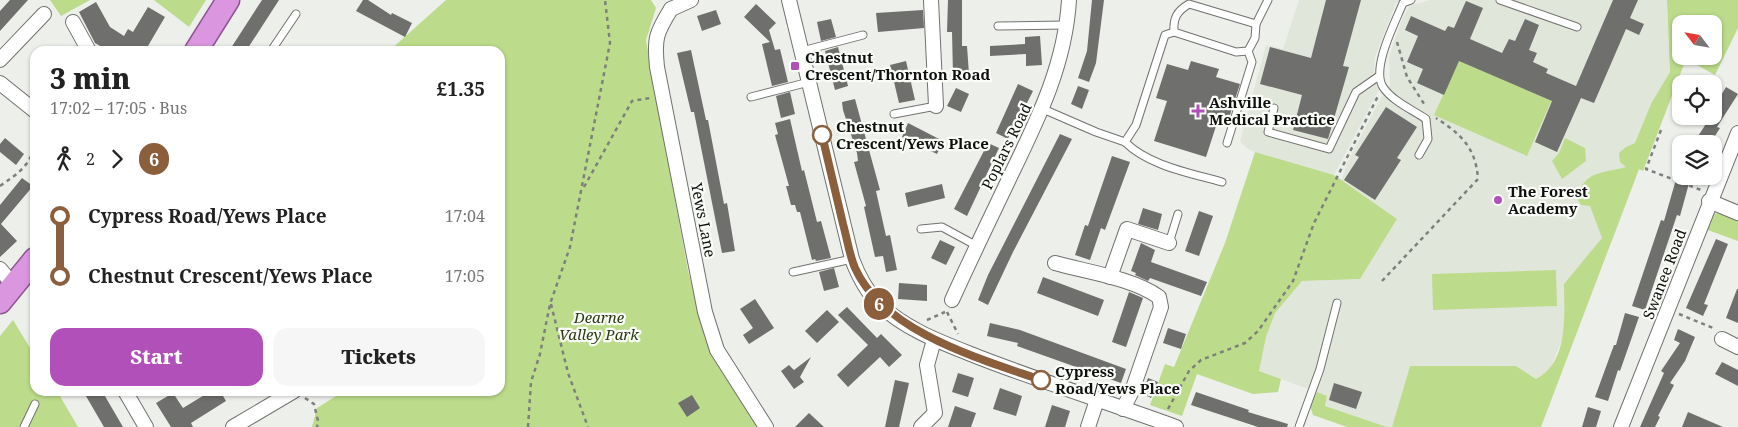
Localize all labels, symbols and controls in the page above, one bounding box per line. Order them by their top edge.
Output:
north arrow [1672,15,1722,65]
map controls [1672,15,1722,185]
place label: Chestnut Crescent/Thornton Road [805,47,991,84]
text: 3 min [50,59,130,97]
marker: Chestnut Crescent/Thornton Road [789,60,801,72]
button: locate [1672,75,1722,125]
text: £1.35 [437,76,485,102]
place label: Ashville Medical Practice [1209,92,1335,129]
text: 17:02 – 17:05 · Bus [50,97,187,119]
street label: Poplars Road [976,99,1036,193]
marker: Ashville Medical Practice [1191,104,1205,118]
place label: Chestnut Crescent/Yews Place [836,116,989,153]
marker: Chestnut Crescent/Yews Place [812,125,832,145]
button: layers [1672,135,1722,185]
icon: walk [50,145,78,173]
icon: forward [103,145,131,173]
text: 6 [149,147,159,171]
text: 2 [86,148,95,170]
street label: Yews Lane [687,180,721,259]
place label: The Forest Academy [1508,181,1588,218]
marker: The Forest Academy [1492,194,1504,206]
text: Cypress Road/Yews Place [88,203,327,229]
text: 17:04 [445,205,485,227]
street label: Swanee Road [1638,226,1690,322]
text: Chestnut Crescent/Yews Place [88,263,373,289]
text: 17:05 [445,265,485,287]
line badge: 6 [863,288,895,320]
text: 6 [874,292,884,316]
park label: Dearne Valley Park [559,307,639,344]
button: Start [50,328,263,386]
button: Tickets [273,328,485,386]
place label: Cypress Road/Yews Place [1055,361,1180,398]
marker: Cypress Road/Yews Place [1031,370,1051,390]

